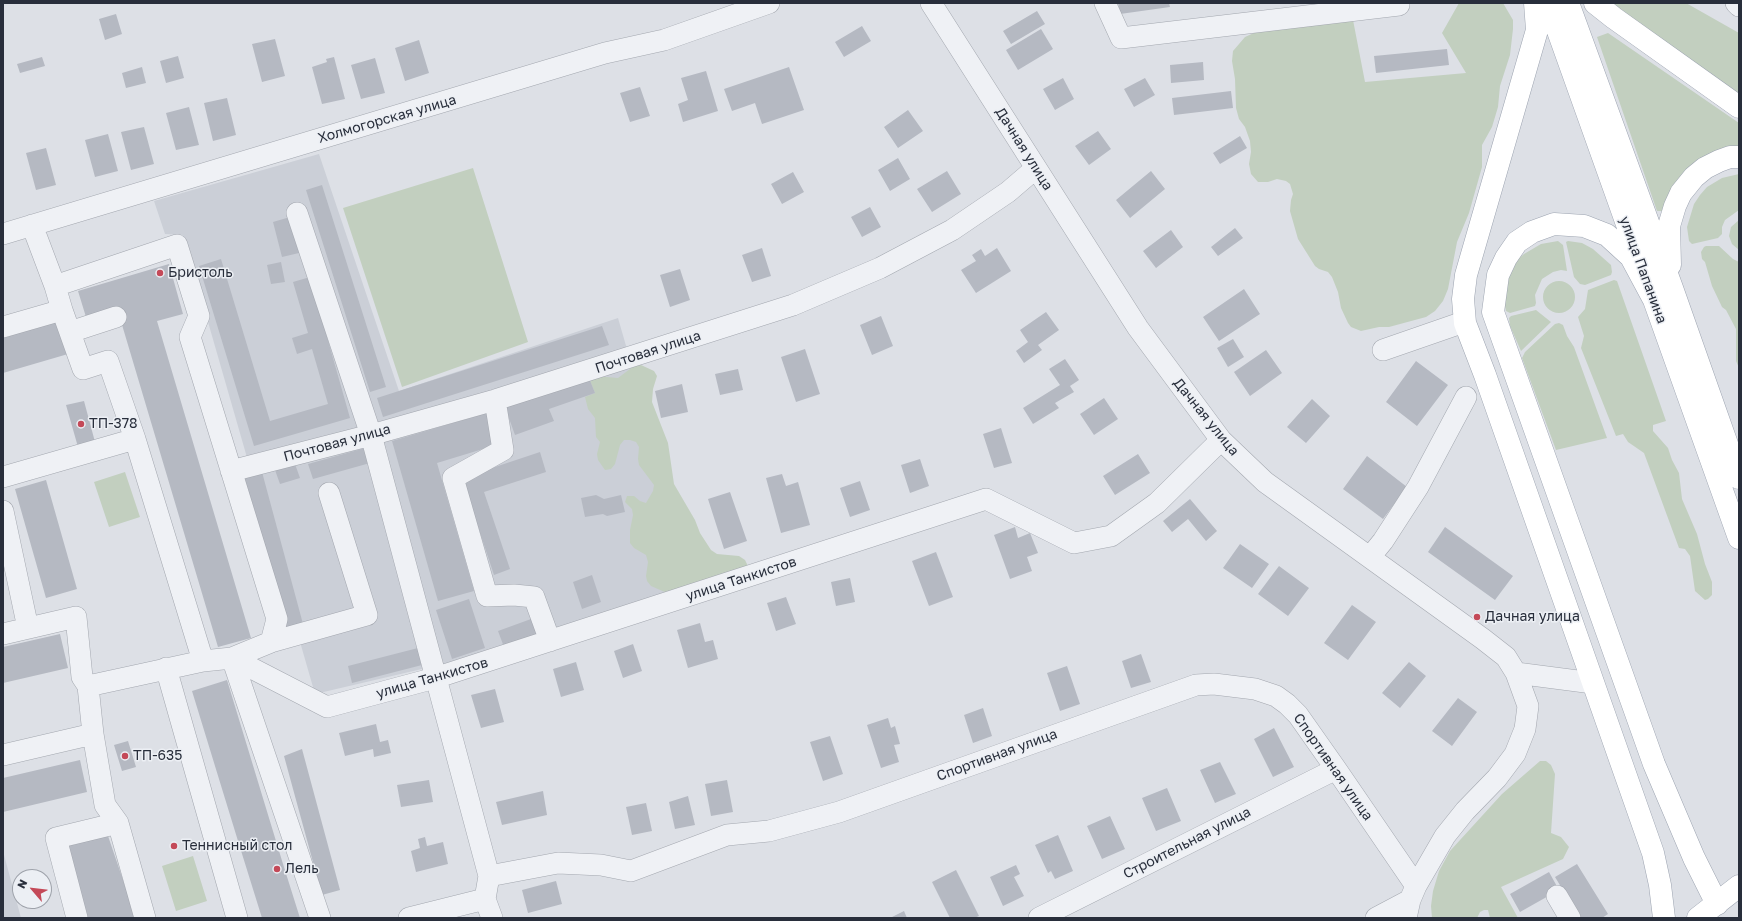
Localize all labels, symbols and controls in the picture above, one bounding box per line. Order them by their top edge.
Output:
street label: Холмогорская улица [316,91,458,147]
street label: Дачная улица [992,104,1056,194]
street label: улица Папанина [1616,214,1670,326]
place label: Бристоль [168,265,233,281]
marker: Бристоль [155,268,165,278]
street label: Почтовая улица [593,327,703,377]
street label: Дачная улица [1170,375,1242,459]
place label: ТП-378 [89,416,138,432]
marker: ТП-378 [76,419,86,429]
street label: Почтовая улица [282,421,392,465]
street label: улица Танкистов [683,553,799,605]
place label: Дачная улица [1485,609,1580,625]
marker: Дачная улица [1472,612,1482,622]
street label: улица Танкистов [374,654,490,702]
street label: Спортивная улица [1290,710,1376,824]
street label: Спортивная улица [934,725,1060,785]
place label: ТП-635 [133,748,182,764]
marker: ТП-635 [120,751,130,761]
street label: Строительная улица [1120,803,1254,883]
place label: Теннисный стол [182,838,292,854]
marker: Теннисный стол [169,841,179,851]
place label: Лель [285,861,319,877]
marker: Лель [272,864,282,874]
north arrow [12,869,52,909]
text: N [14,877,30,890]

